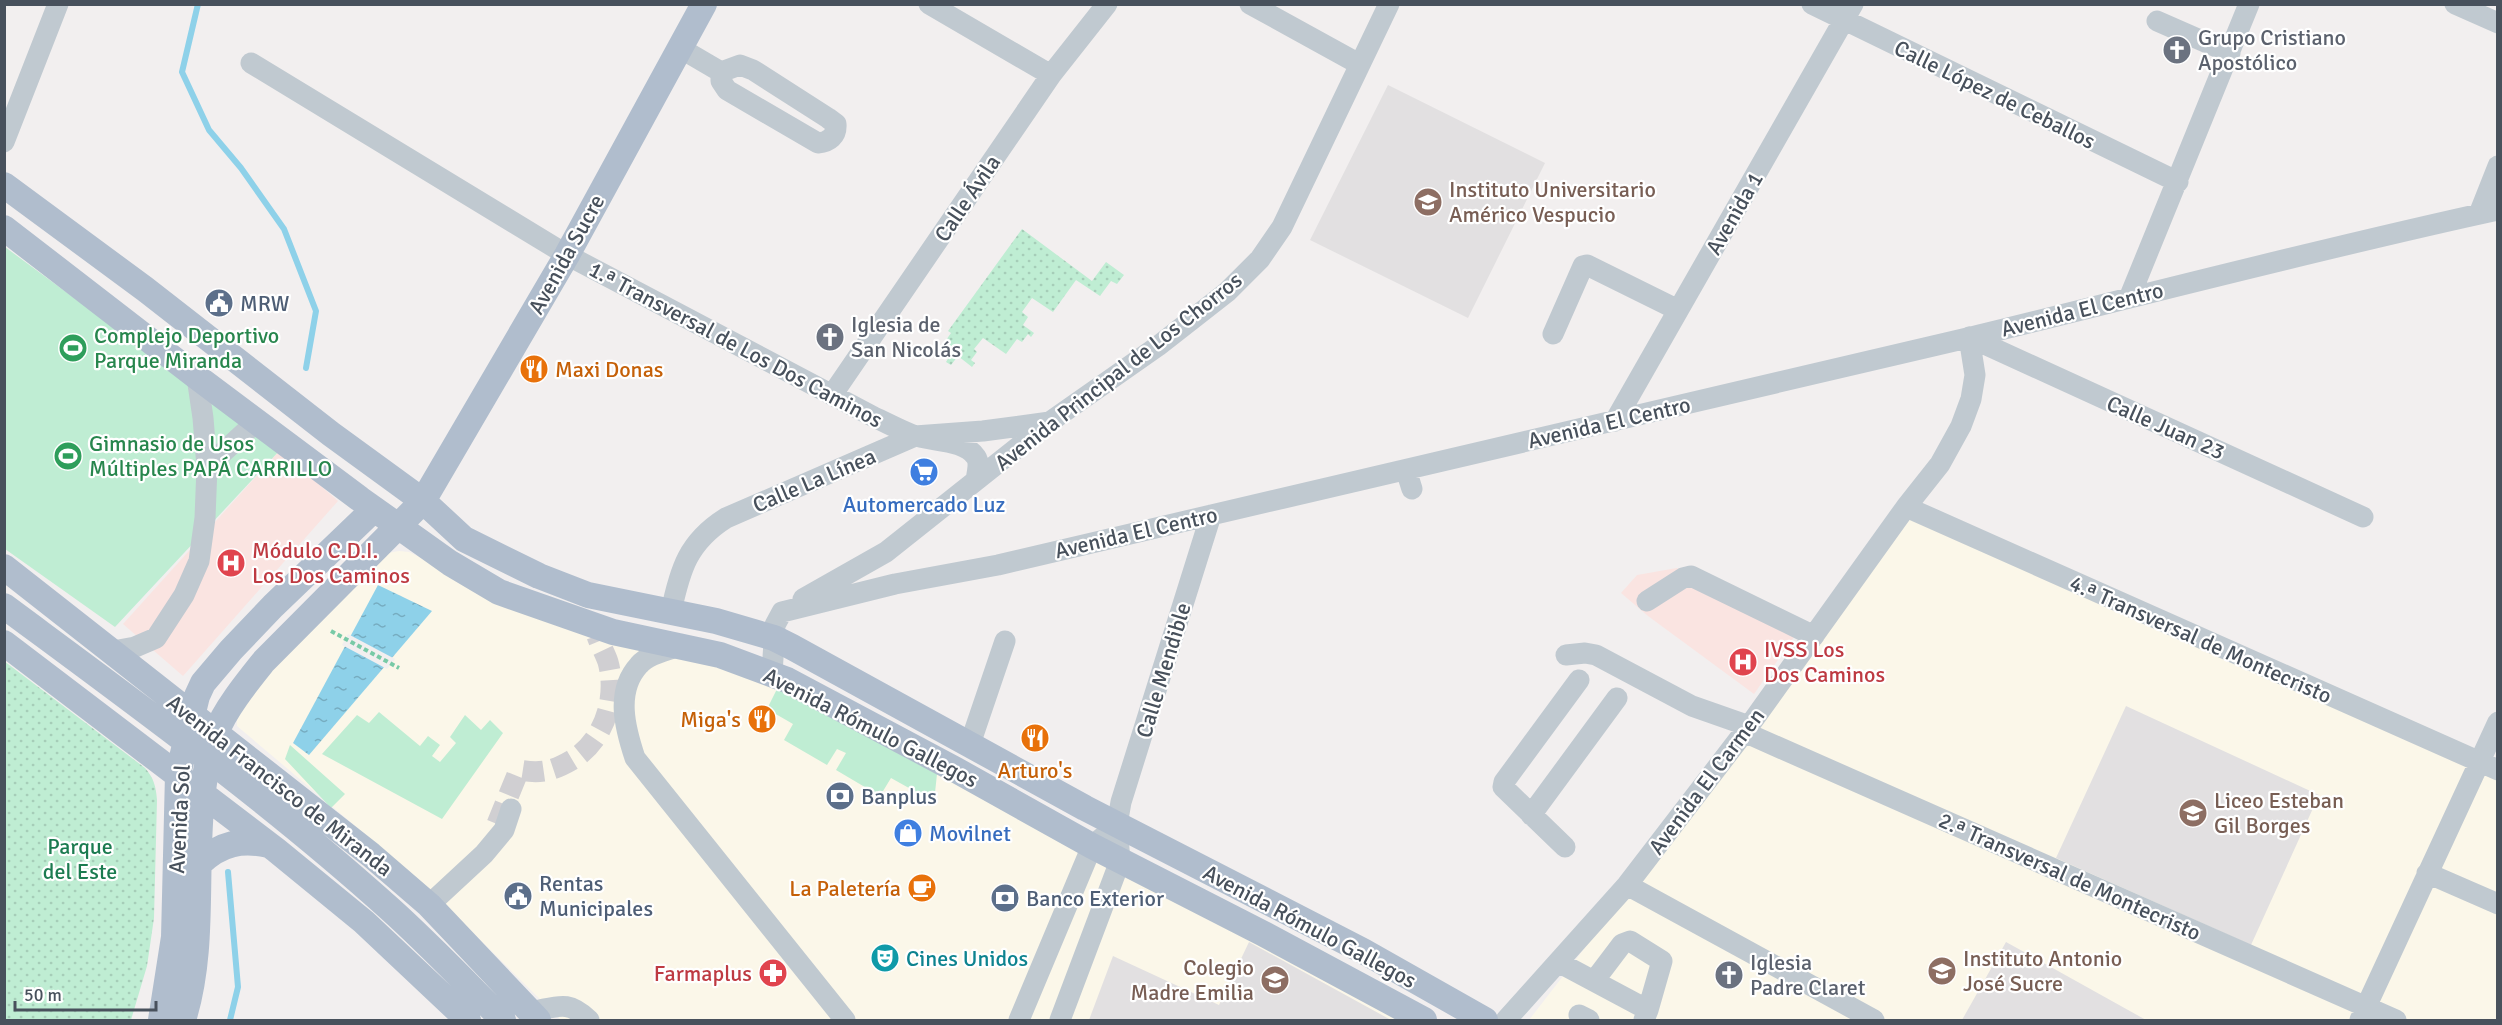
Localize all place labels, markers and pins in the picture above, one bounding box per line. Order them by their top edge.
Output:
place label: Grupo Cristiano Apostólico [2198,24,2346,76]
church icon: Grupo Cristiano Apostólico [2161,34,2193,66]
place label: Instituto Universitario Américo Vespucio [1449,176,1656,228]
school or university icon: Instituto Universitario Américo Vespucio [1412,186,1444,218]
public building icon: MRW [203,287,235,319]
place label: MRW [240,290,290,317]
place label: Iglesia de San Nicolás [851,311,961,363]
church icon: Iglesia de San Nicolás [814,321,846,353]
place label: Complejo Deportivo Parque Miranda [94,322,279,374]
sports icon: Complejo Deportivo Parque Miranda [57,332,89,364]
restaurant icon: Maxi Donas [518,353,550,385]
place label: Maxi Donas [555,356,663,383]
place label: Gimnasio de Usos Múltiples PAPÁ CARRILLO [89,430,332,482]
sports icon: Gimnasio de Usos Múltiples PAPÁ CARRILLO [52,440,84,472]
supermarket icon: Automercado Luz [908,456,940,488]
place label: Automercado Luz [843,491,1005,518]
place label: Módulo C.D.I. Los Dos Caminos [252,537,410,589]
hospital icon: Módulo C.D.I. Los Dos Caminos [215,547,247,579]
place label: IVSS Los Dos Caminos [1764,636,1885,688]
hospital icon: IVSS Los Dos Caminos [1727,646,1759,678]
restaurant icon: Miga's [746,703,778,735]
place label: Miga's [680,706,741,733]
restaurant icon: Arturo's [1019,722,1051,754]
place label: Arturo's [997,757,1073,784]
bank icon: Banplus [824,780,856,812]
place label: Banplus [861,783,937,810]
place label: Liceo Esteban Gil Borges [2214,787,2344,839]
school or university icon: Liceo Esteban Gil Borges [2177,797,2209,829]
shop icon: Movilnet [892,817,924,849]
place label: Movilnet [929,820,1011,847]
place label: Rentas Municipales [539,870,653,922]
cafe icon: La Paletería [906,872,938,904]
place label: La Paletería [789,875,901,902]
public building icon: Rentas Municipales [502,880,534,912]
bank icon: Banco Exterior [989,882,1021,914]
place label: Banco Exterior [1026,885,1164,912]
theatre icon: Cines Unidos [869,942,901,974]
place label: Cines Unidos [906,945,1028,972]
place label: Instituto Antonio José Sucre [1963,945,2122,997]
place label: Iglesia Padre Claret [1750,949,1866,1001]
place label: Colegio Madre Emilia [1131,954,1254,1006]
school or university icon: Instituto Antonio José Sucre [1926,955,1958,987]
pharmacy icon: Farmaplus [757,957,789,989]
church icon: Iglesia Padre Claret [1713,959,1745,991]
place label: Farmaplus [654,960,752,987]
school or university icon: Colegio Madre Emilia [1259,964,1291,996]

